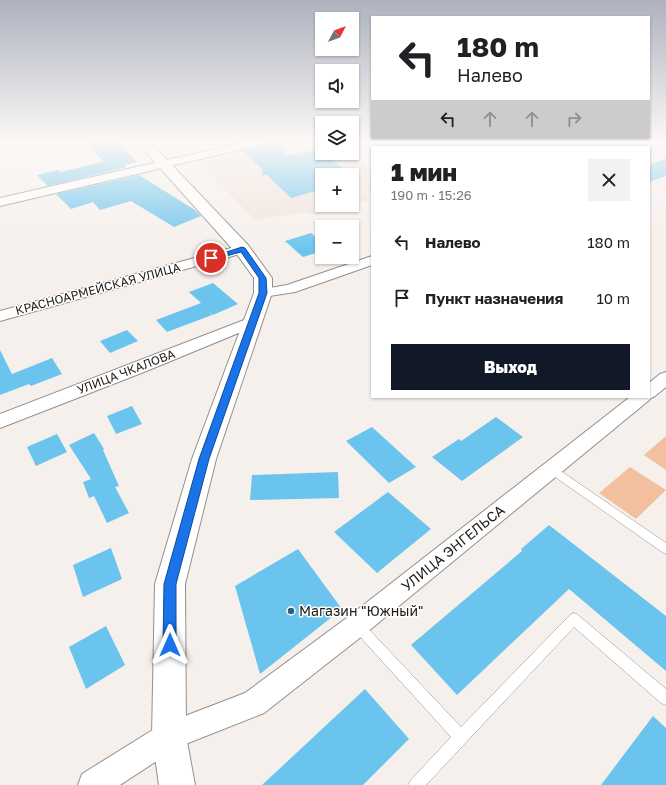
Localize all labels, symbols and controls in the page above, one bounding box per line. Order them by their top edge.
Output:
north arrow [315,12,359,56]
map controls [315,12,359,264]
text: 180 m [457,30,539,63]
icon: left [391,32,443,84]
button: sound [315,64,359,108]
text: Налево [457,64,523,86]
icon: left [437,108,459,130]
icon: ahead [479,108,501,130]
icon: ahead [521,108,543,130]
icon: right [563,108,585,130]
button: layers [315,116,359,160]
text: 1 мин [391,157,457,186]
button: close [588,159,630,201]
button: + [315,168,359,212]
text: 190 m · 15:26 [391,187,472,203]
button: − [315,220,359,264]
icon: left [391,231,413,253]
text: Налево [425,233,481,251]
text: 180 m [587,233,630,251]
pin [194,241,228,275]
icon: arrive [200,247,222,269]
street label: КРАСНОАРМЕЙСКАЯ УЛИЦА [14,259,182,318]
icon: arrive [391,287,413,309]
text: Пункт назначения [425,289,563,307]
text: 10 m [596,289,630,307]
button: Выход [391,344,630,390]
street label: УЛИЦА ЧКАЛОВА [75,346,177,397]
street label: УЛИЦА ЭНГЕЛЬСА [398,500,508,594]
place label: Магазин "Южный" [299,602,424,619]
marker: Магазин "Южный" [286,606,296,616]
position arrow [149,624,191,666]

